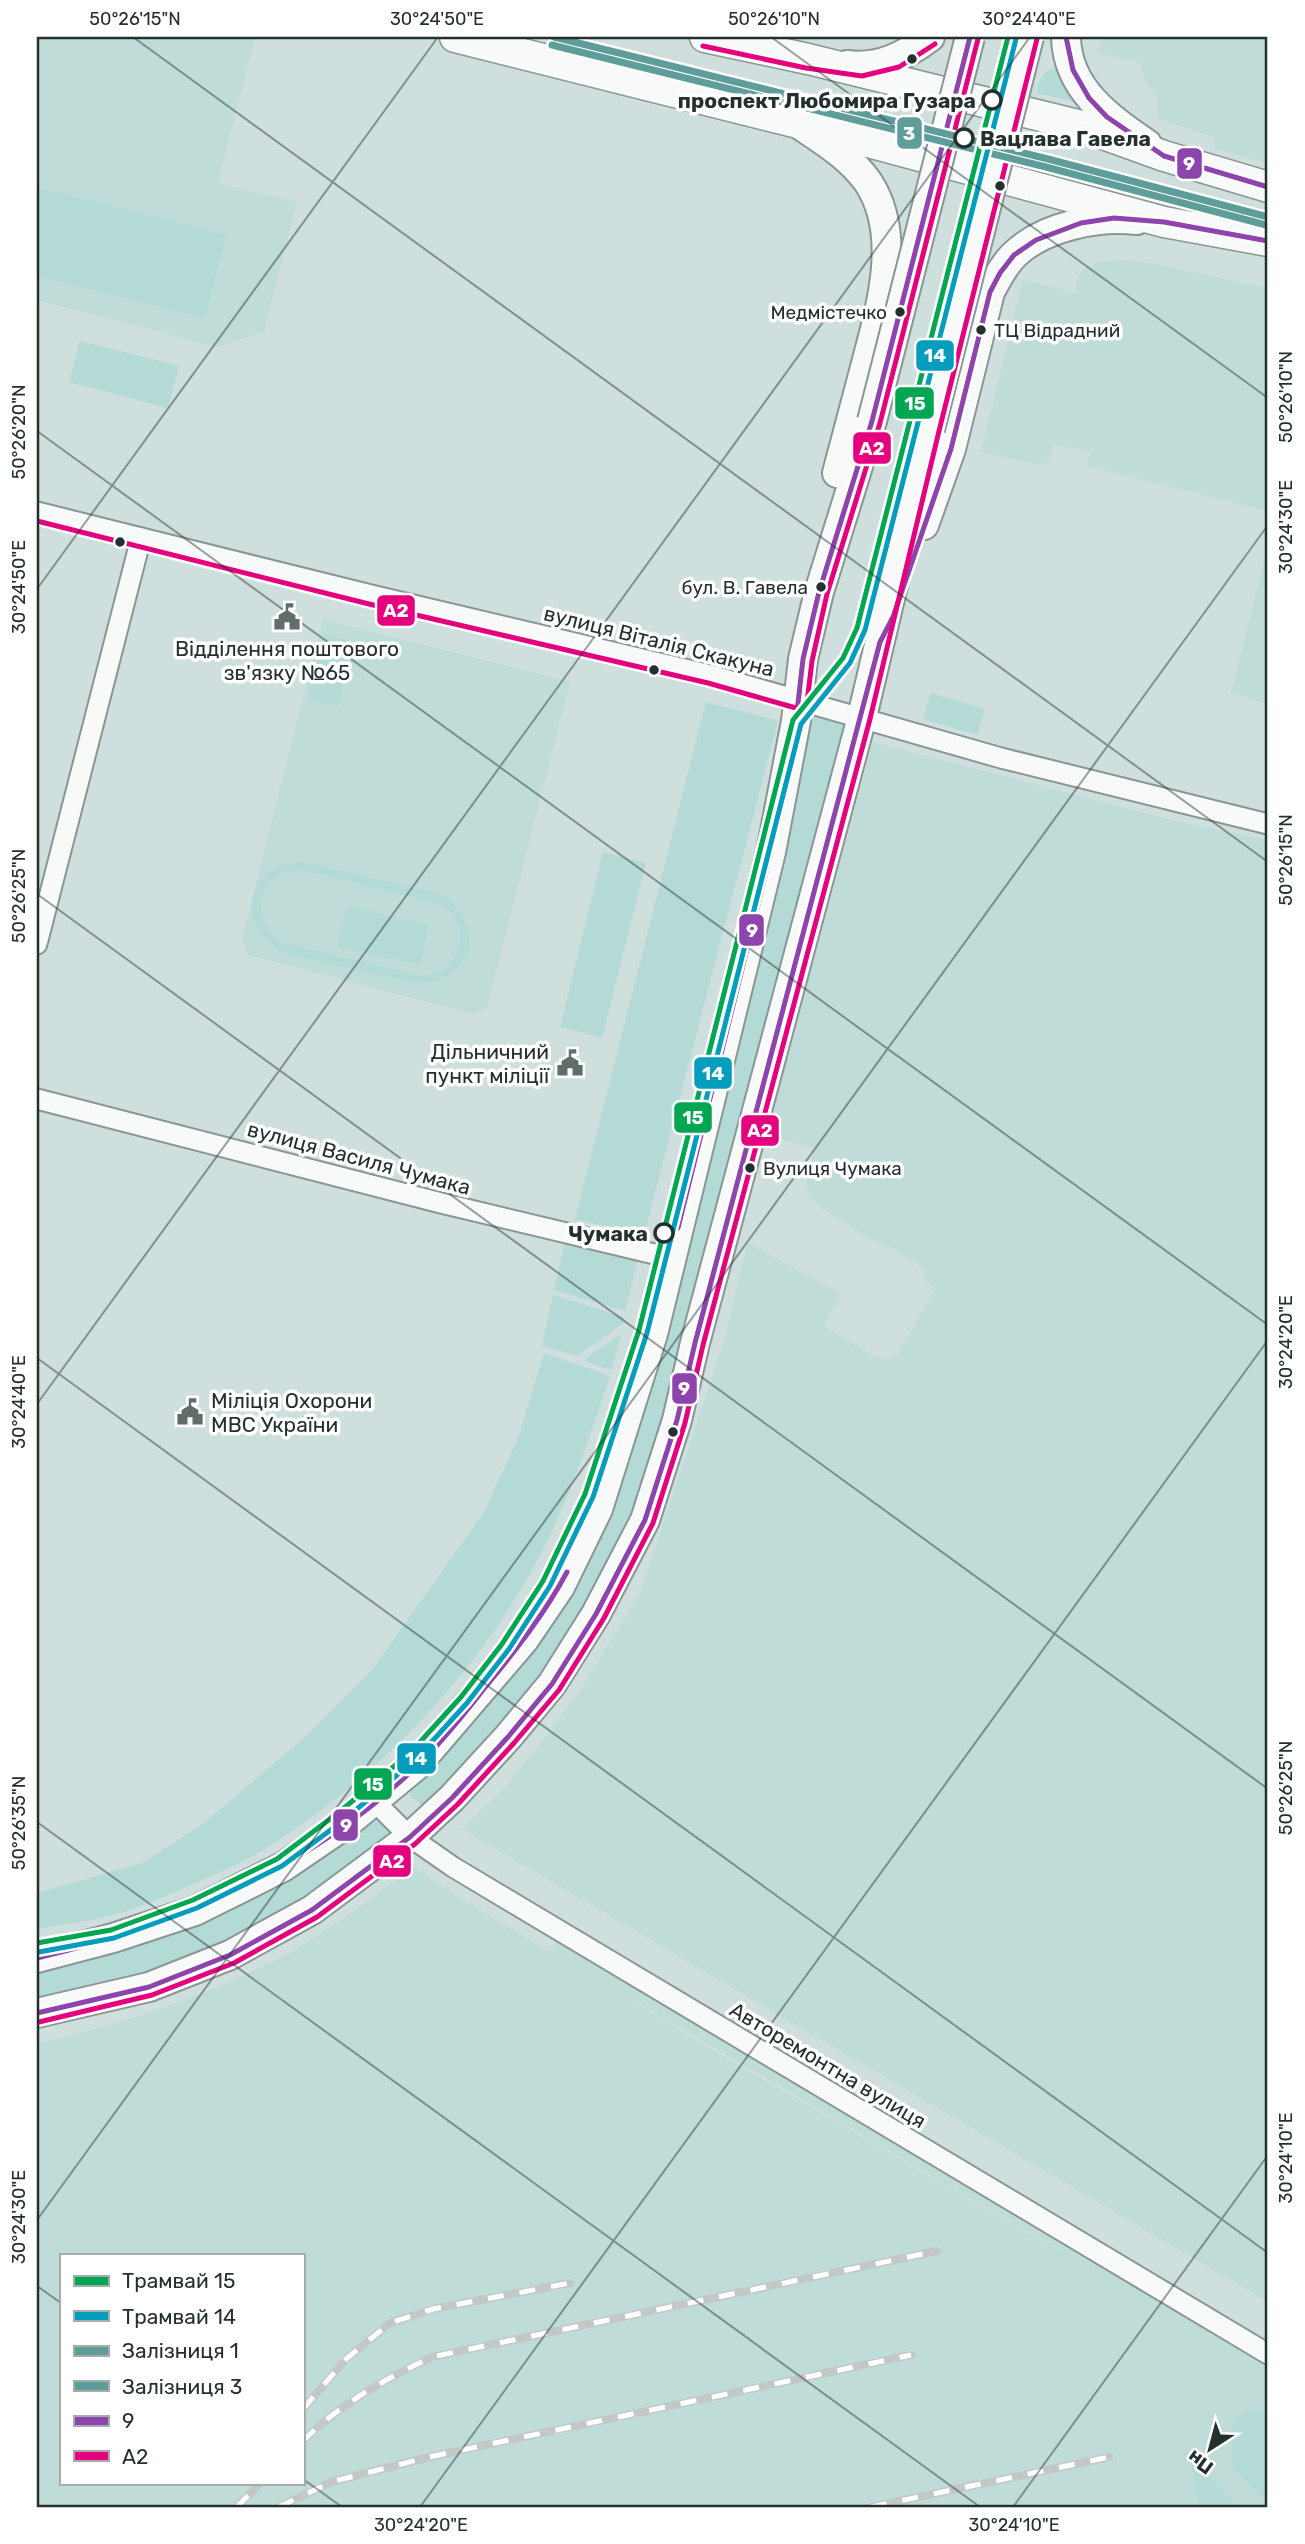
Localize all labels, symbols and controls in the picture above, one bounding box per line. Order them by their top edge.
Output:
text: 50°26'15"N [89,8,181,30]
text: 30°24'50"E [390,8,484,30]
text: 50°26'10"N [728,8,820,30]
text: 30°24'40"E [982,8,1076,30]
unlabelled marker [905,52,919,66]
place label: проспект Любомира Гузара [678,88,976,113]
marker: проспект Любомира Гузара [982,90,1002,110]
line badge: 3 [896,116,923,150]
text: 3 [903,122,915,145]
place label: Вацлава Гавела [980,126,1151,151]
marker: Вацлава Гавела [954,128,974,148]
line badge: 9 [1176,147,1203,180]
text: 9 [1183,152,1195,175]
unlabelled marker [993,179,1007,193]
place label: Медмістечко [770,301,887,324]
marker: Медмістечко [893,305,907,319]
place label: ТЦ Відрадний [994,319,1120,342]
marker: ТЦ Відрадний [974,323,988,337]
line badge: 14 [915,339,955,372]
text: 14 [924,344,946,367]
text: 50°26'10"N [1275,351,1297,443]
text: 50°26'20"N [8,384,30,480]
line badge: 15 [894,386,935,420]
text: 15 [904,392,926,415]
line badge: А2 [852,431,892,465]
text: А2 [859,437,885,460]
text: 30°24'30"E [1275,480,1297,574]
unlabelled marker [113,535,127,549]
text: 30°24'50"E [8,540,30,634]
place label: бул. В. Гавела [681,576,808,599]
marker: бул. В. Гавела [814,580,828,594]
line badge: А2 [376,594,416,627]
text: А2 [383,599,409,622]
street label: вулиця Віталія Скакуна [541,600,777,682]
public building icon: Відділення поштового зв'язку №65 [272,602,302,632]
place label: Відділення поштового зв'язку №65 [175,636,399,685]
unlabelled marker [647,663,661,677]
text: 50°26'15"N [1275,814,1297,906]
text: 50°26'25"N [8,849,30,943]
line badge: 9 [738,913,765,947]
text: 9 [746,919,758,942]
place label: Дільничний пункт міліції [425,1039,550,1088]
public building icon: Дільничний пункт міліції [555,1048,585,1078]
line badge: 14 [693,1056,733,1090]
text: 14 [702,1062,724,1085]
line badge: 15 [673,1101,713,1134]
text: 15 [682,1106,704,1129]
line badge: А2 [740,1114,780,1147]
street label: вулиця Василя Чумака [245,1116,473,1200]
text: А2 [747,1119,773,1142]
place label: Вулиця Чумака [763,1157,902,1180]
marker: Вулиця Чумака [743,1161,757,1175]
place label: Чумака [568,1221,648,1246]
marker: Чумака [654,1223,674,1243]
text: 30°24'20"E [1275,1295,1297,1389]
text: 30°24'40"E [8,1355,30,1449]
line badge: 9 [671,1372,698,1405]
text: 9 [678,1377,690,1400]
place label: Міліція Охорони МВС України [211,1388,372,1437]
public building icon: Міліція Охорони МВС України [175,1397,205,1427]
unlabelled marker [666,1425,680,1439]
text: 50°26'25"N [1275,1741,1297,1835]
line badge: 14 [396,1742,437,1775]
text: 14 [405,1747,427,1770]
line badge: 15 [353,1767,393,1801]
text: 15 [362,1773,384,1796]
text: 50°26'35"N [8,1776,30,1870]
line badge: 9 [332,1808,359,1842]
text: 9 [340,1814,352,1837]
line badge: А2 [372,1844,412,1878]
text: А2 [379,1850,405,1873]
street label: Авторемонтна вулиця [725,1996,931,2134]
text: 30°24'10"E [1275,2112,1297,2204]
text: 30°24'30"E [8,2170,30,2264]
legend [60,2254,304,2484]
text: Трамвай 15 [122,2268,235,2293]
text: Трамвай 14 [122,2304,236,2329]
text: Залізниця 1 [122,2338,239,2363]
text: Залізниця 3 [122,2374,242,2399]
text: 9 [122,2408,134,2433]
north arrow [1176,2414,1246,2484]
text: А2 [122,2444,148,2469]
text: Пн [1183,2445,1218,2479]
text: 30°24'20"E [374,2514,468,2536]
text: 30°24'10"E [968,2514,1060,2536]

